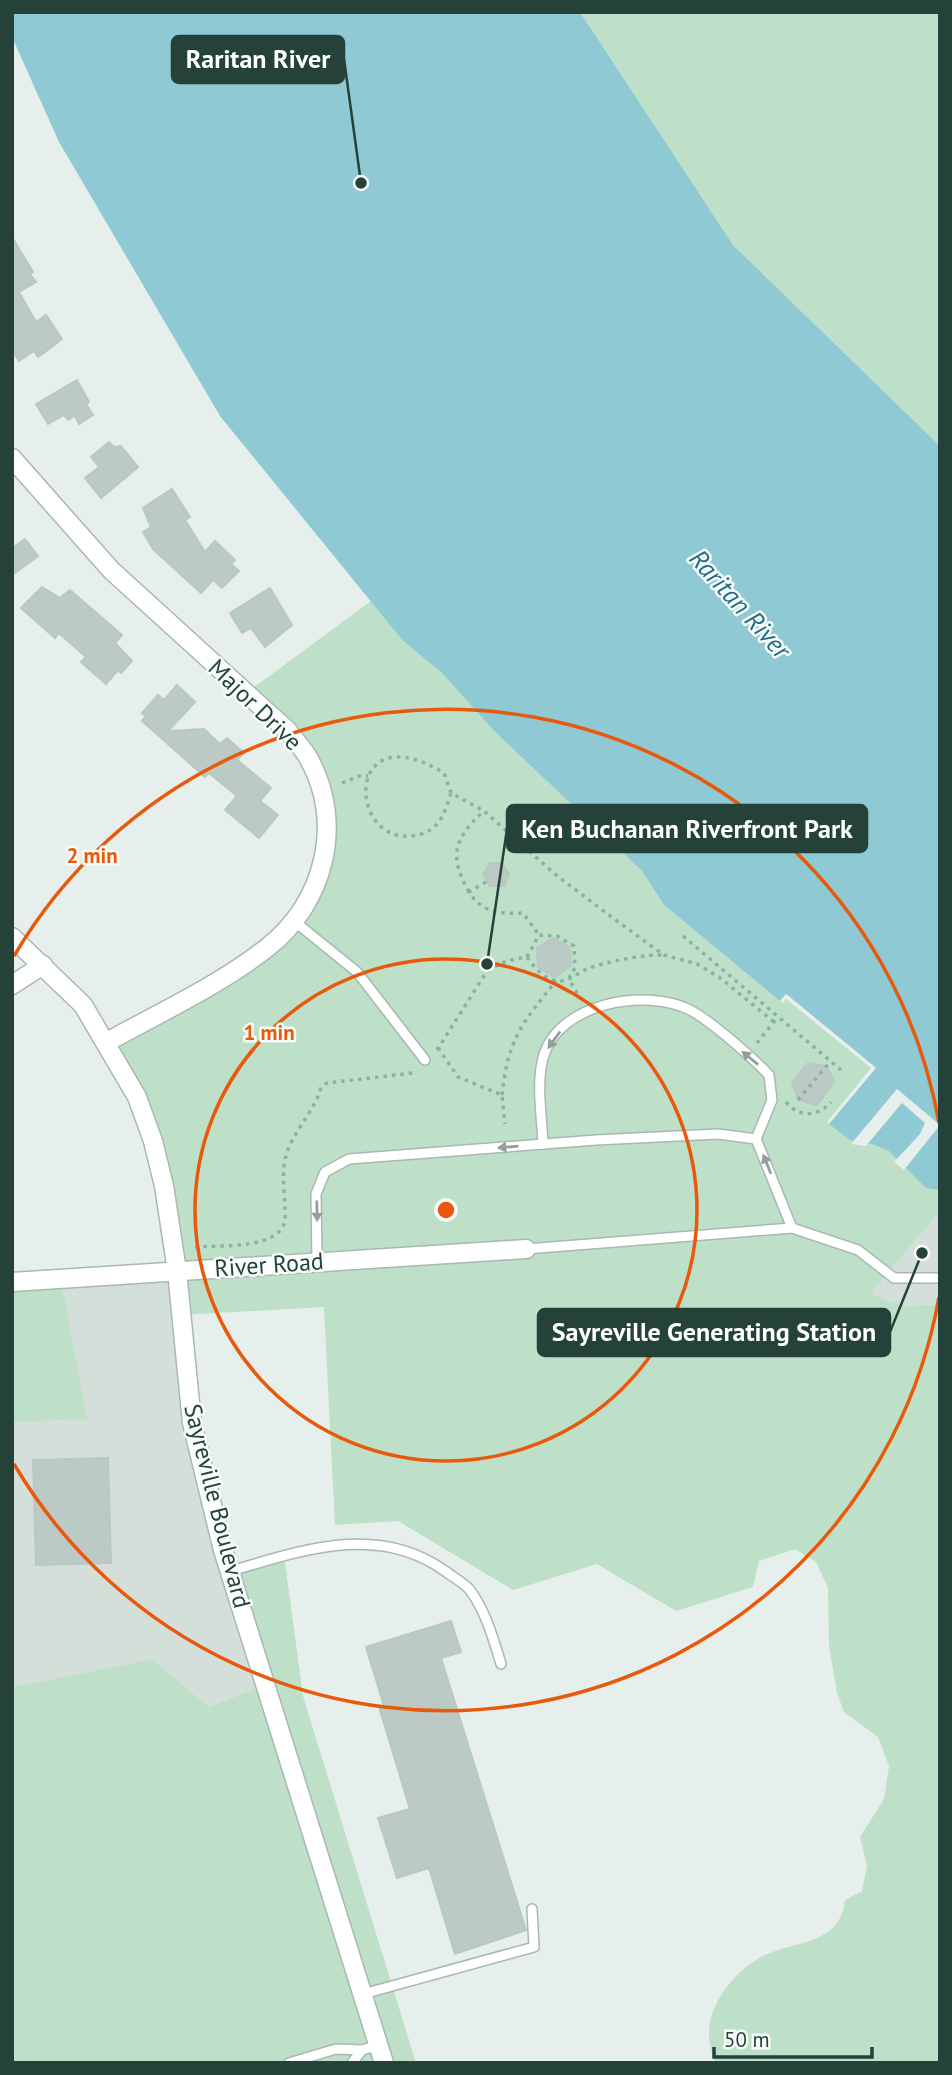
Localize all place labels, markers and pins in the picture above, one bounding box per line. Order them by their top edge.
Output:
callout: Raritan River [172,36,344,83]
callout: Ken Buchanan Riverfront Park [507,805,867,852]
centre of rings [434,1198,458,1222]
callout: Sayreville Generating Station [538,1309,890,1356]

